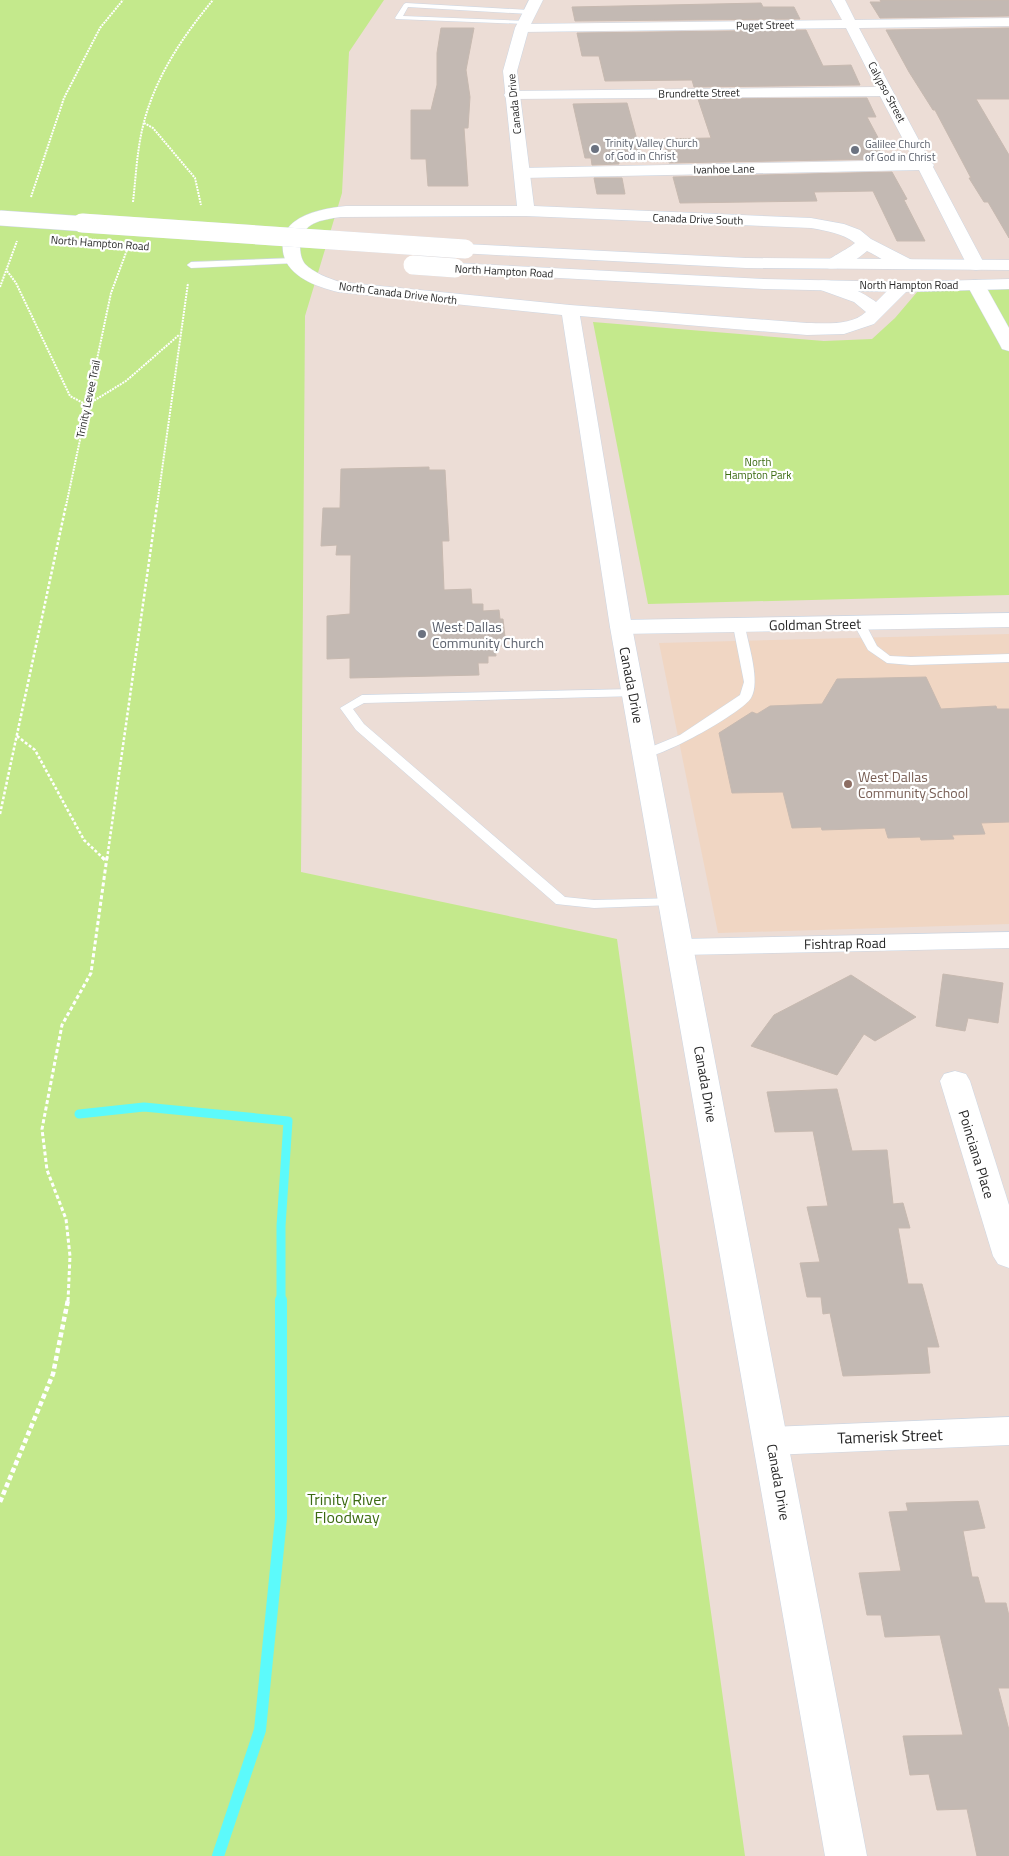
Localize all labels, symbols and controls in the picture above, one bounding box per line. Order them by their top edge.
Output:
street label: Puget Street [736,16,794,34]
street label: Calypso Street [864,59,910,125]
street label: Canada Drive [503,73,525,135]
street label: Brundrette Street [658,84,740,102]
place label: Trinity Valley Church of God in Christ [605,135,698,164]
place label: Galilee Church of God in Christ [865,136,936,165]
marker: Trinity Valley Church of God in Christ [589,143,601,155]
marker: Galilee Church of God in Christ [849,144,861,156]
street label: Ivanhoe Lane [693,160,755,178]
street label: Canada Drive South [652,209,744,229]
street label: North Hampton Road [50,232,150,254]
street label: North Hampton Road [454,260,554,282]
street label: North Hampton Road [860,277,959,293]
street label: North Canada Drive North [338,278,458,308]
street label: Trinity Levee Trail [72,358,104,440]
park label: North Hampton Park [725,454,792,483]
street label: Goldman Street [769,613,861,635]
place label: West Dallas Community Church [432,616,544,653]
marker: West Dallas Community Church [416,628,428,640]
street label: Canada Drive [614,645,650,725]
place label: West Dallas Community School [858,766,968,803]
marker: West Dallas Community School [842,778,854,790]
street label: Fishtrap Road [804,932,886,954]
street label: Canada Drive [689,1044,723,1124]
street label: Poinciana Place [954,1107,1000,1201]
street label: Tamerisk Street [837,1422,943,1450]
street label: Canada Drive [762,1442,796,1522]
park label: Trinity River Floodway [307,1487,387,1529]

